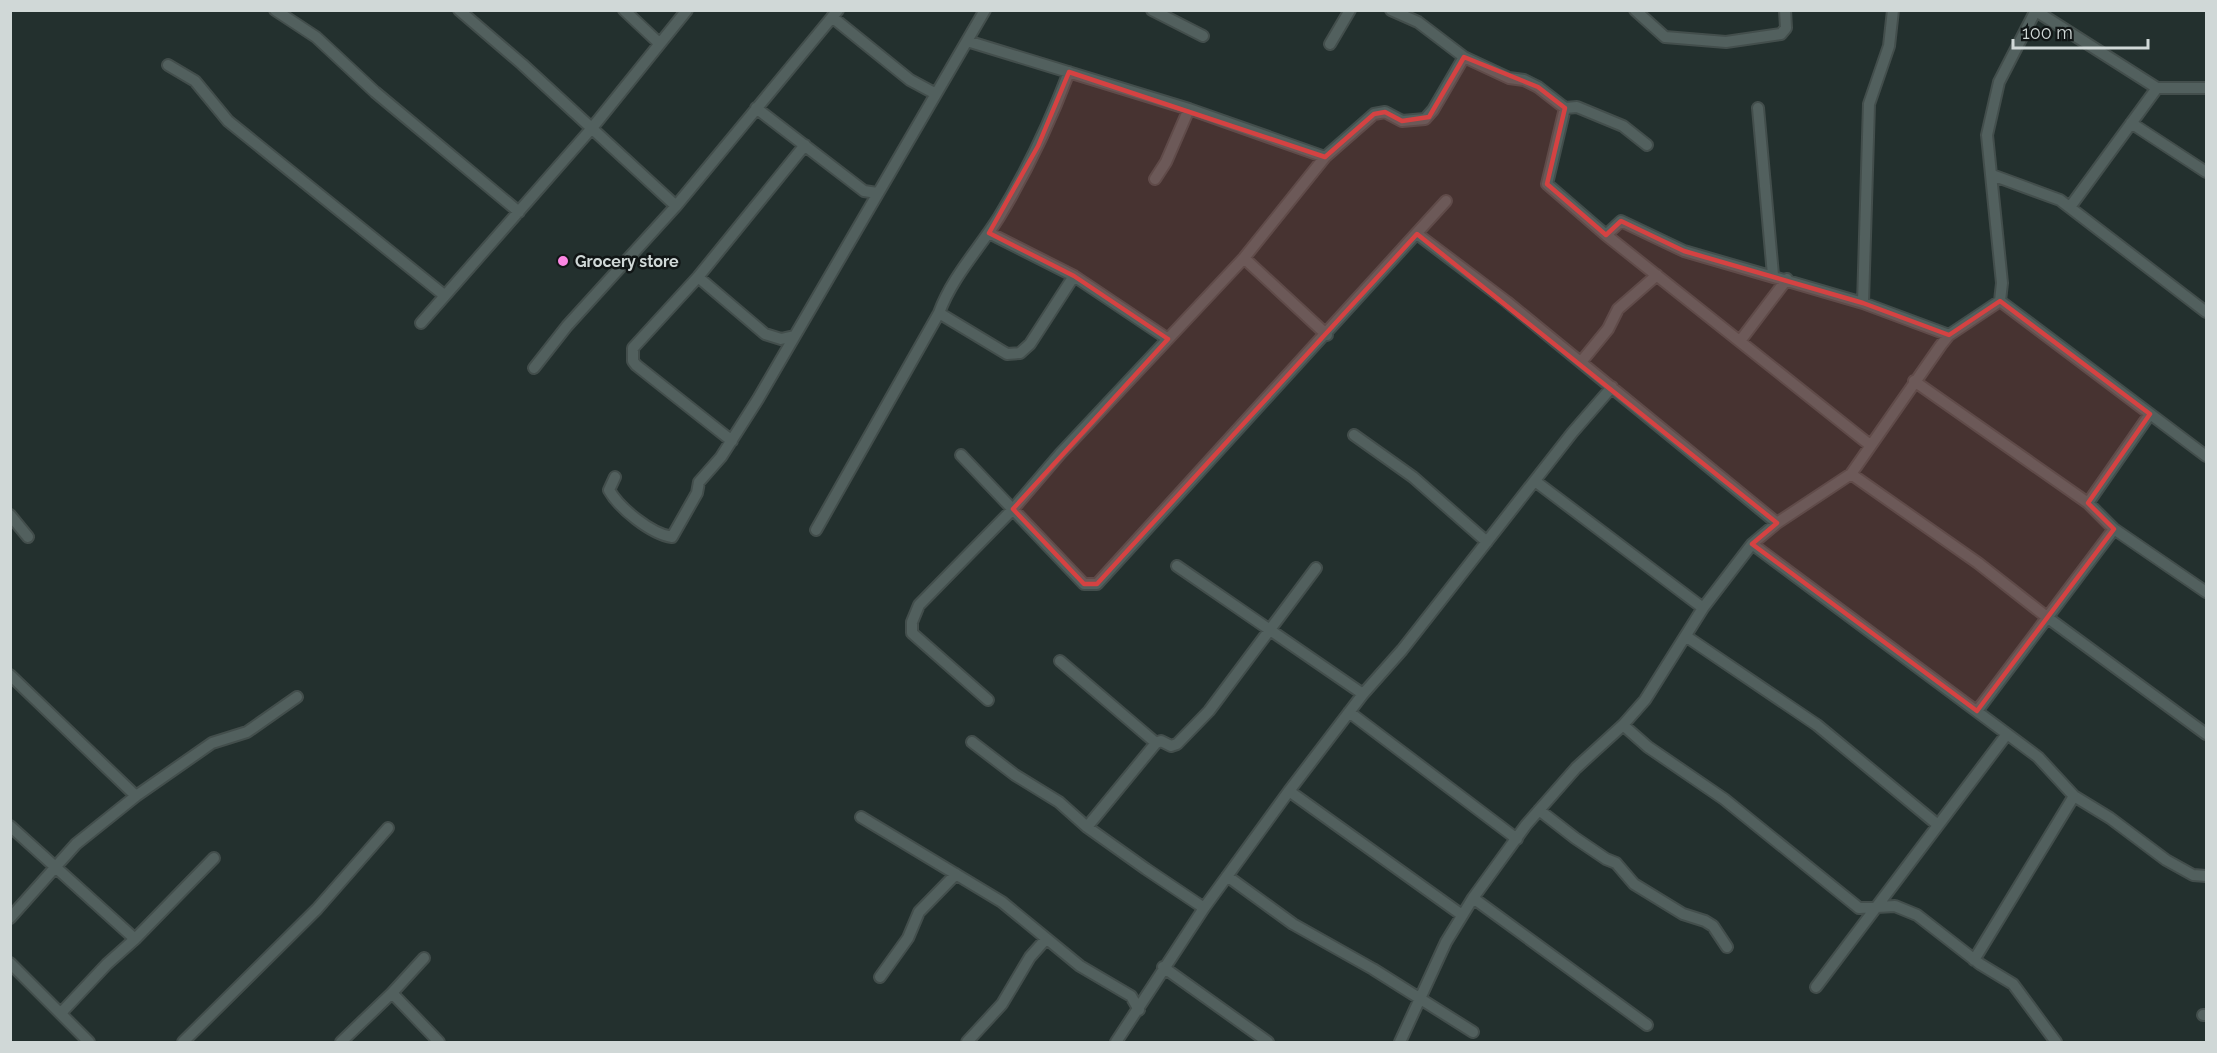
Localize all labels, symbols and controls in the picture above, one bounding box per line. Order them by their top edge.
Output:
scale bar [2013,12,2148,50]
text: 100 m [2022,22,2073,43]
place label: Grocery store [575,252,679,271]
marker: Grocery store [556,254,570,268]

